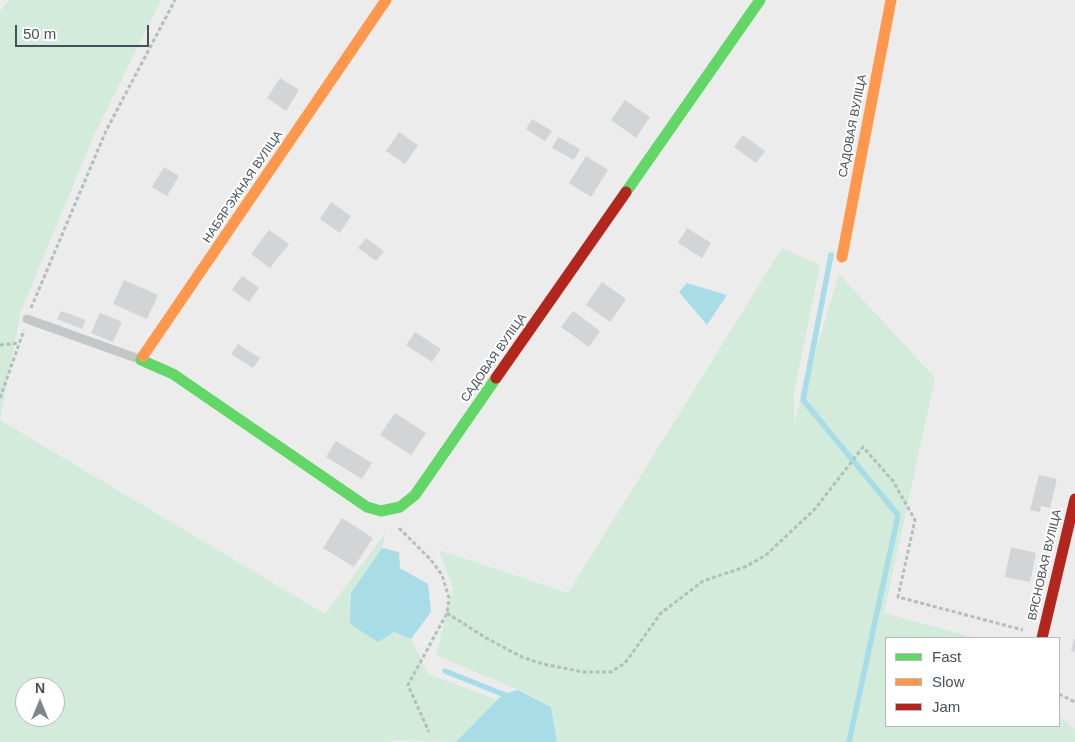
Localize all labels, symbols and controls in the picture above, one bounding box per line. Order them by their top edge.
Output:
scale bar [18,15,151,47]
text: 50 m [23,25,56,42]
street label: САДОВАЯ ВУЛІЦА [836,73,870,179]
street label: НАБЯРЭЖНАЯ ВУЛІЦА [200,128,286,246]
street label: САДОВАЯ ВУЛІЦА [458,311,530,405]
street label: ВЯСНОВАЯ ВУЛІЦА [1025,508,1065,622]
legend [885,637,1060,727]
text: Fast [932,648,961,665]
text: Slow [932,673,965,690]
north arrow [15,677,65,727]
text: N [35,680,45,696]
text: Jam [932,698,960,715]

